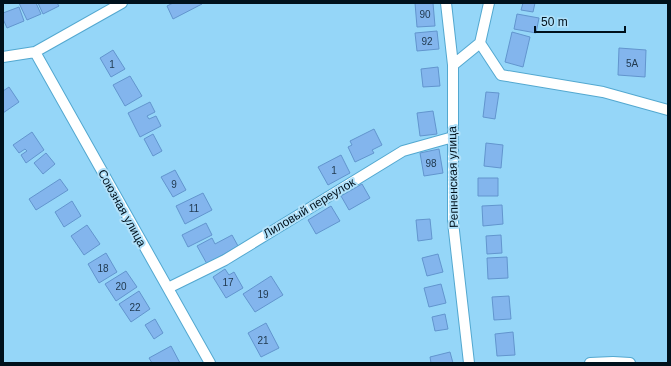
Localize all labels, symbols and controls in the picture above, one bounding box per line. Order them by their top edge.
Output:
scale bar [535,8,625,34]
house number: 90 [419,9,431,20]
text: 50 m [541,15,568,29]
house number: 92 [421,36,433,47]
house number: 5А [626,58,638,69]
house number: 1 [109,59,115,70]
street label: Репненская улица [445,126,461,228]
house number: 98 [425,158,437,169]
house number: 1 [331,165,337,176]
street label: Союзная улица [95,167,149,249]
street label: Лиловый переулок [261,175,358,241]
house number: 9 [171,179,177,190]
house number: 11 [189,203,200,214]
house number: 18 [97,263,109,274]
house number: 17 [222,277,234,288]
house number: 20 [115,281,127,292]
house number: 19 [257,289,269,300]
house number: 22 [129,302,141,313]
house number: 21 [257,335,269,346]

